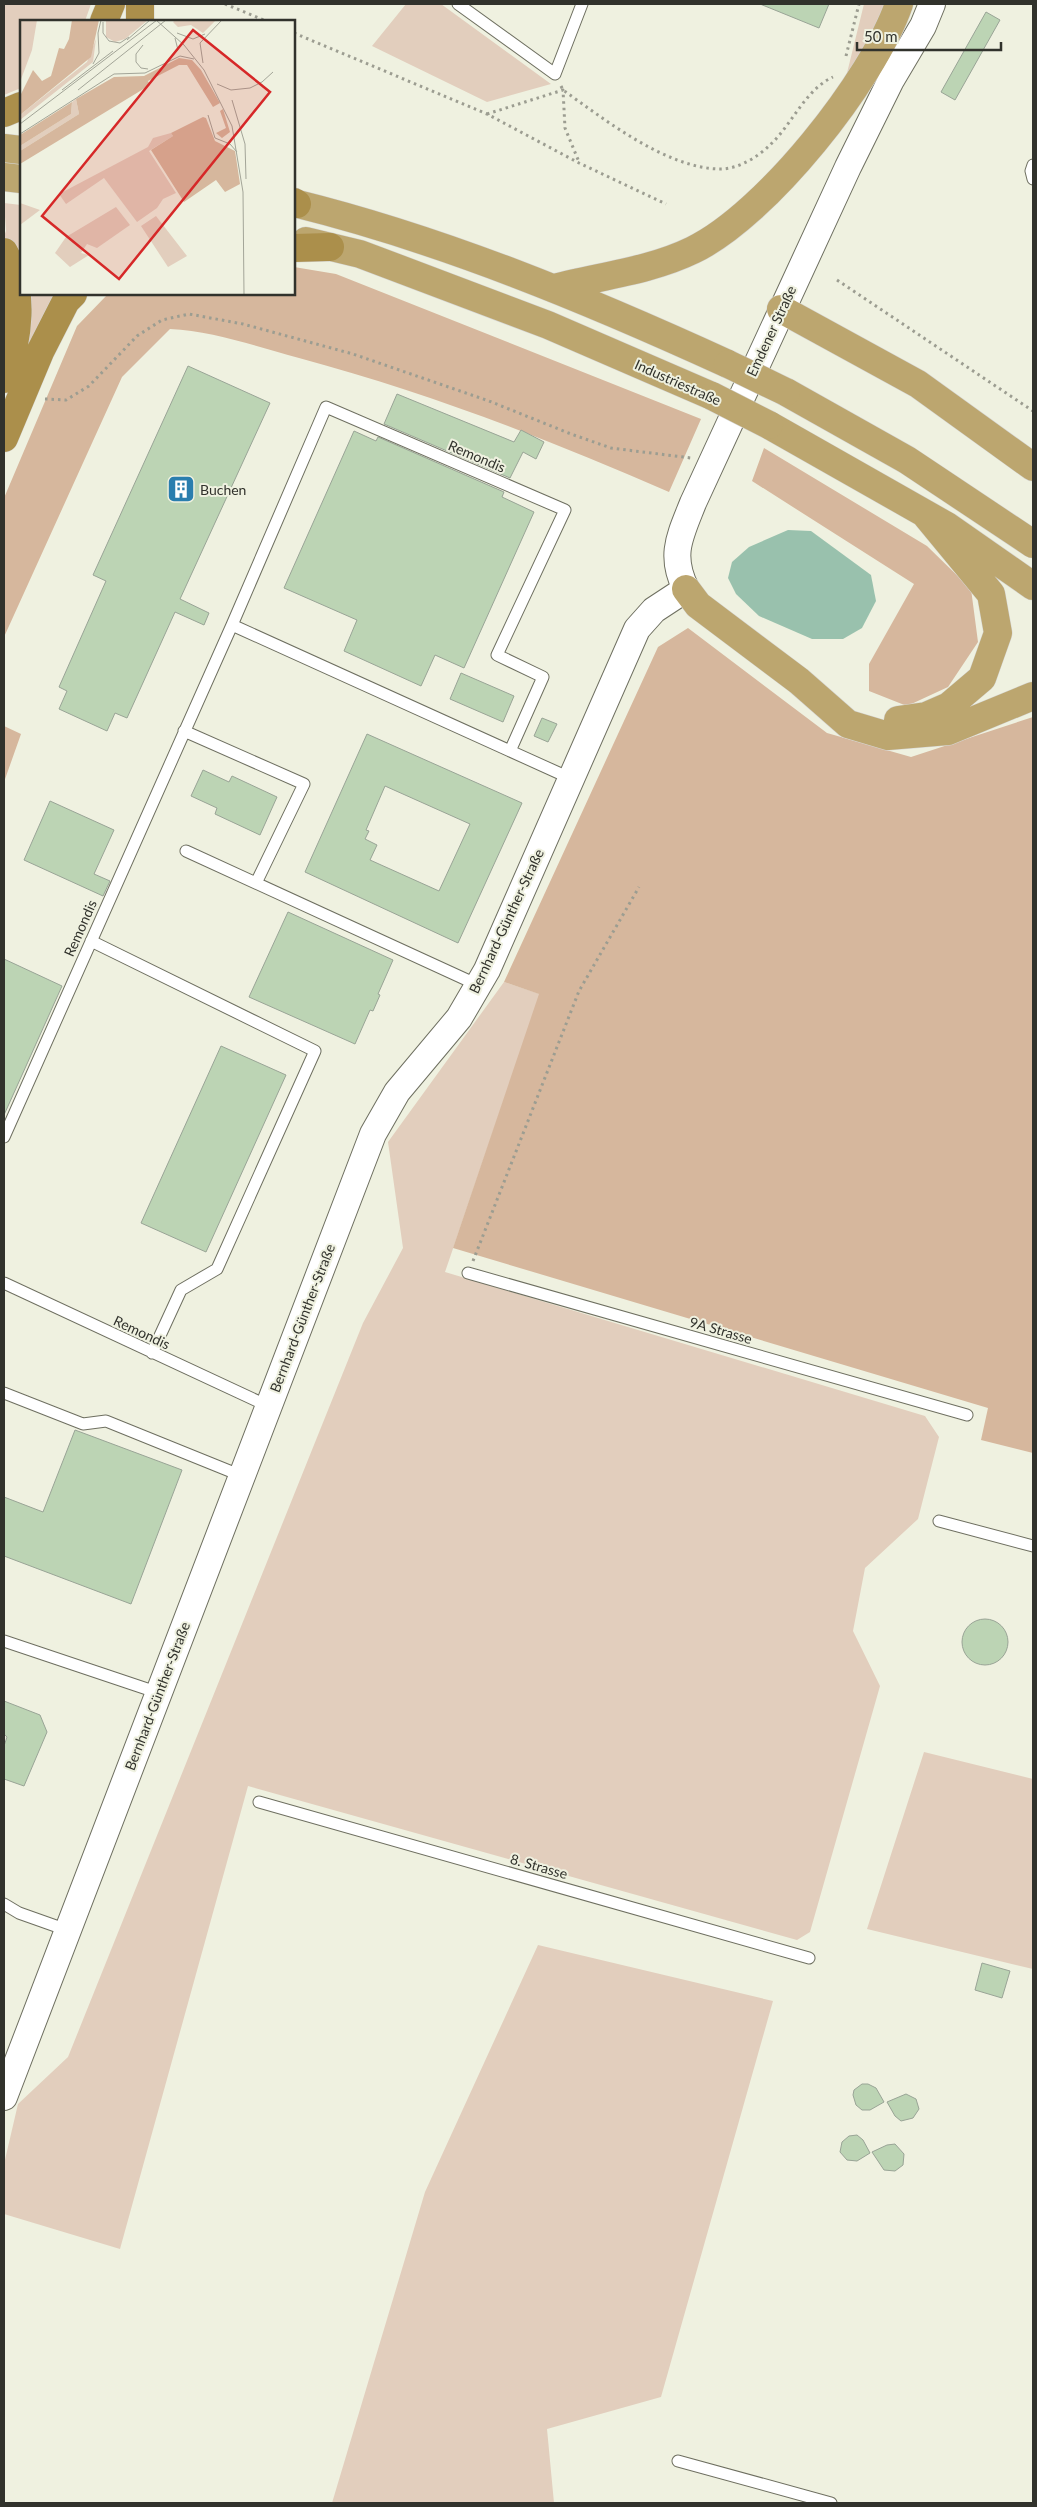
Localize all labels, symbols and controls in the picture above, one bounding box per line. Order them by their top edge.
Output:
inset map [20,20,295,295]
scale bar [857,20,1001,52]
text: 50 m [864,27,898,45]
street label: Emdener Straße [743,283,799,379]
street label: Industriestraße [632,355,724,409]
street label: Remondis [446,436,508,476]
building icon: Buchen [166,474,196,504]
place label: Buchen [200,481,246,498]
street label: Bernhard-Günther-Straße [465,846,547,996]
street label: Remondis [60,897,100,959]
street label: Bernhard-Günther-Straße [266,1241,338,1395]
street label: Remondis [111,1312,173,1352]
street label: 9A Strasse [688,1313,754,1347]
street label: Bernhard-Günther-Straße [121,1619,193,1773]
street label: 8. Strasse [508,1850,570,1882]

